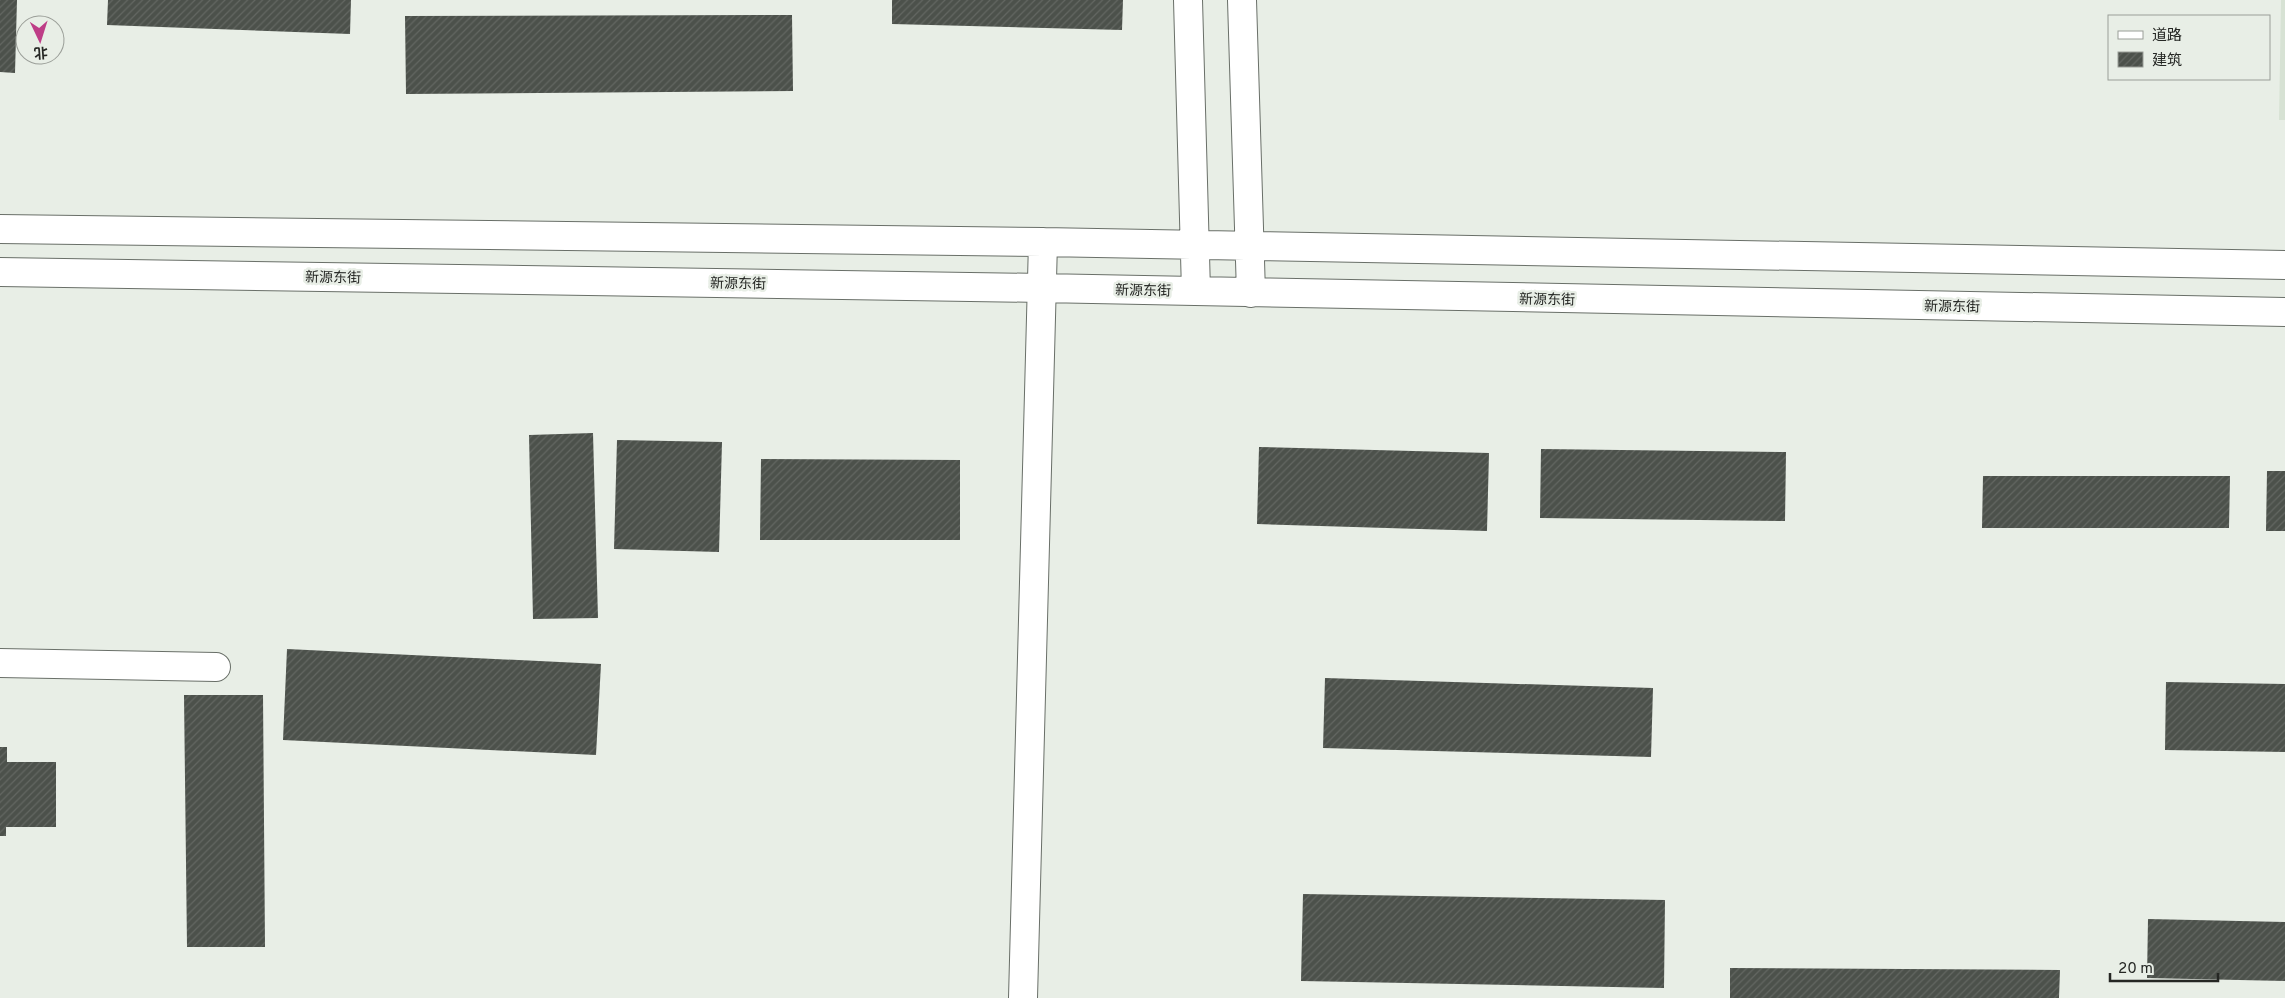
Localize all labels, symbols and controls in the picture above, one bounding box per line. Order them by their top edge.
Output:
north arrow [15,15,65,65]
legend [2108,15,2270,80]
text: 道路 [2152,27,2182,46]
text: 北 [33,43,48,60]
text: 建筑 [2152,52,2182,71]
street label: 新源东街 [305,270,361,287]
street label: 新源东街 [710,276,766,293]
street label: 新源东街 [1115,283,1171,300]
street label: 新源东街 [1519,292,1575,309]
street label: 新源东街 [1924,299,1980,316]
scale bar [2110,950,2218,982]
text: 20 m [2118,960,2153,979]

